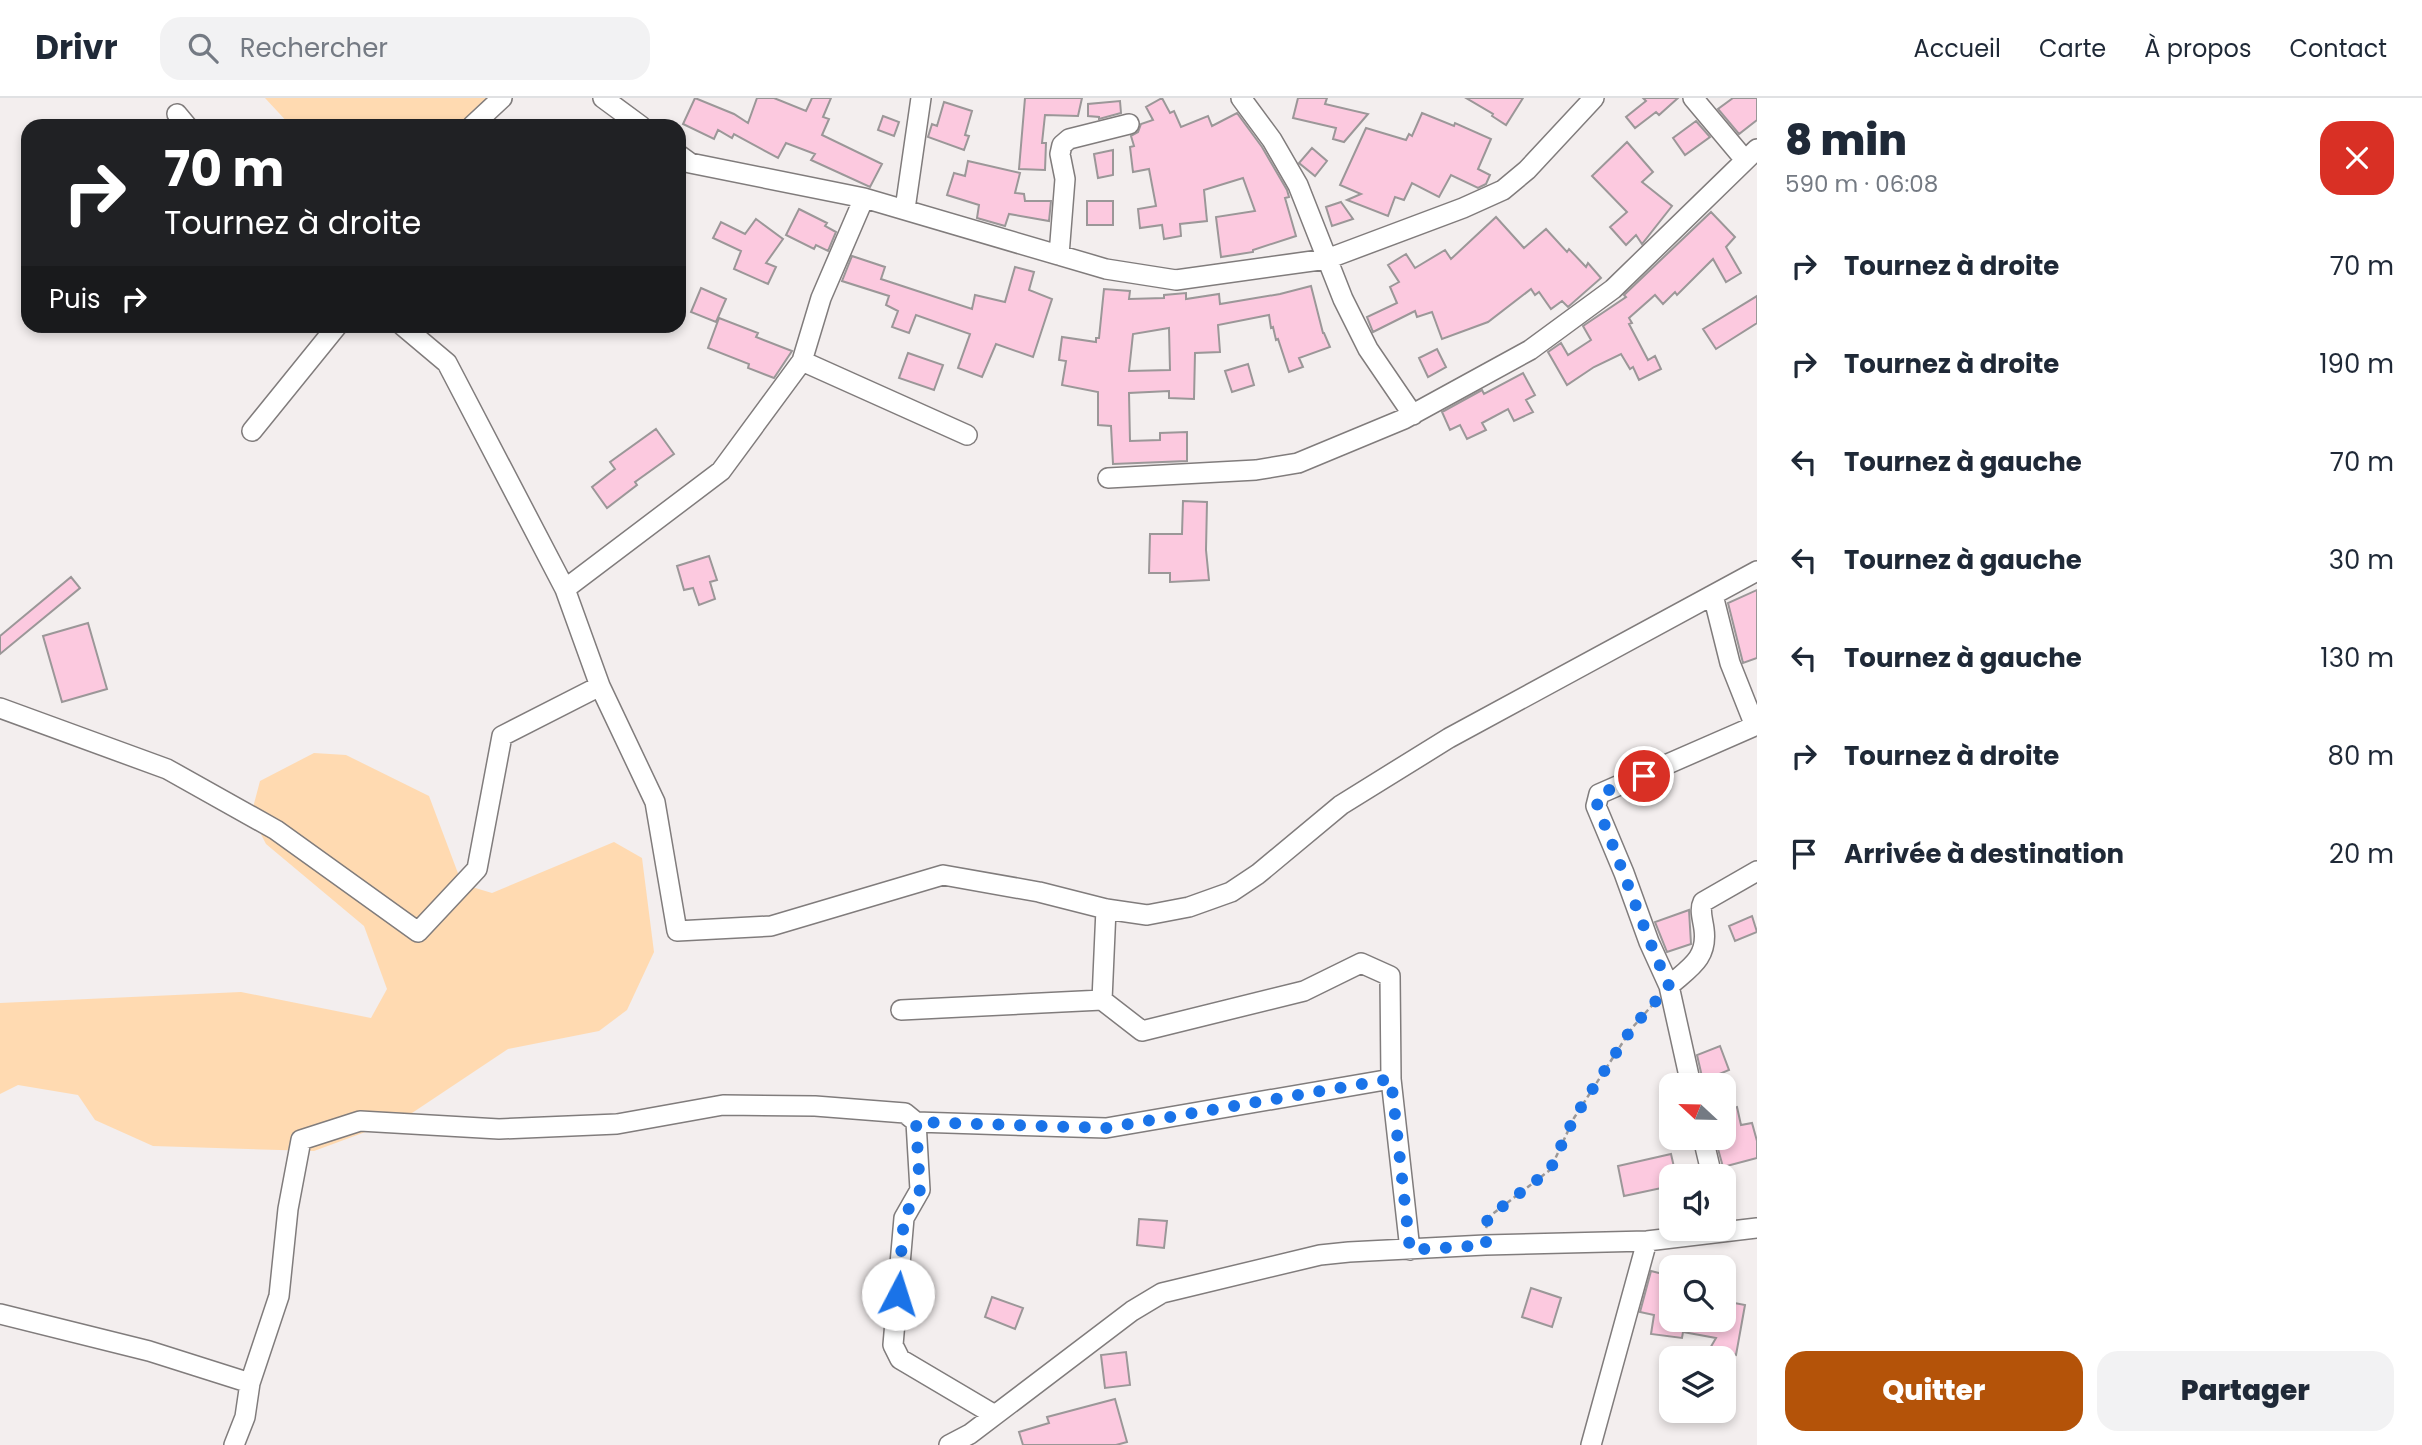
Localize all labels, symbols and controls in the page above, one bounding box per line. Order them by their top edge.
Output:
search box [160,17,650,80]
text: Drivr [35,24,118,71]
icon: search [184,29,222,67]
text: Rechercher [240,30,388,66]
text: Accueil [1914,32,2001,65]
text: Carte [2039,32,2106,65]
text: À propos [2144,32,2251,65]
text: Contact [2289,32,2387,65]
text: 8 min [1785,111,1907,170]
button: close [2320,121,2394,195]
text: 70 m [164,135,284,203]
icon: right [49,147,140,238]
text: 590 m · 06:08 [1785,168,1938,200]
text: Tournez à droite [164,200,421,245]
icon: right [1785,247,1823,285]
text: Tournez à droite [1844,248,2059,284]
text: 70 m [2330,248,2394,284]
icon: right [115,280,153,318]
text: Puis [49,281,101,317]
icon: right [1785,345,1823,383]
text: Tournez à droite [1844,346,2059,382]
text: 190 m [2319,346,2394,382]
icon: left [1785,443,1823,481]
text: Tournez à gauche [1844,444,2082,480]
text: 70 m [2330,444,2394,480]
icon: left [1785,541,1823,579]
text: Tournez à gauche [1844,542,2082,578]
text: 30 m [2329,542,2394,578]
icon: left [1785,639,1823,677]
text: Tournez à gauche [1844,640,2082,676]
text: 130 m [2320,640,2394,676]
icon: right [1785,737,1823,775]
text: Tournez à droite [1844,738,2059,774]
text: 80 m [2328,738,2394,774]
pin [1614,746,1674,806]
icon: arrive [1625,757,1663,795]
icon: arrive [1785,835,1823,873]
text: Arrivée à destination [1844,836,2124,872]
text: 20 m [2329,836,2394,872]
north arrow [1659,1073,1736,1150]
map controls [1659,1073,1736,1423]
button: sound [1659,1164,1736,1241]
button: search [1659,1255,1736,1332]
position arrow [861,1257,935,1331]
button: layers [1659,1346,1736,1423]
button: Quitter [1785,1351,2083,1431]
button: Partager [2097,1351,2394,1431]

